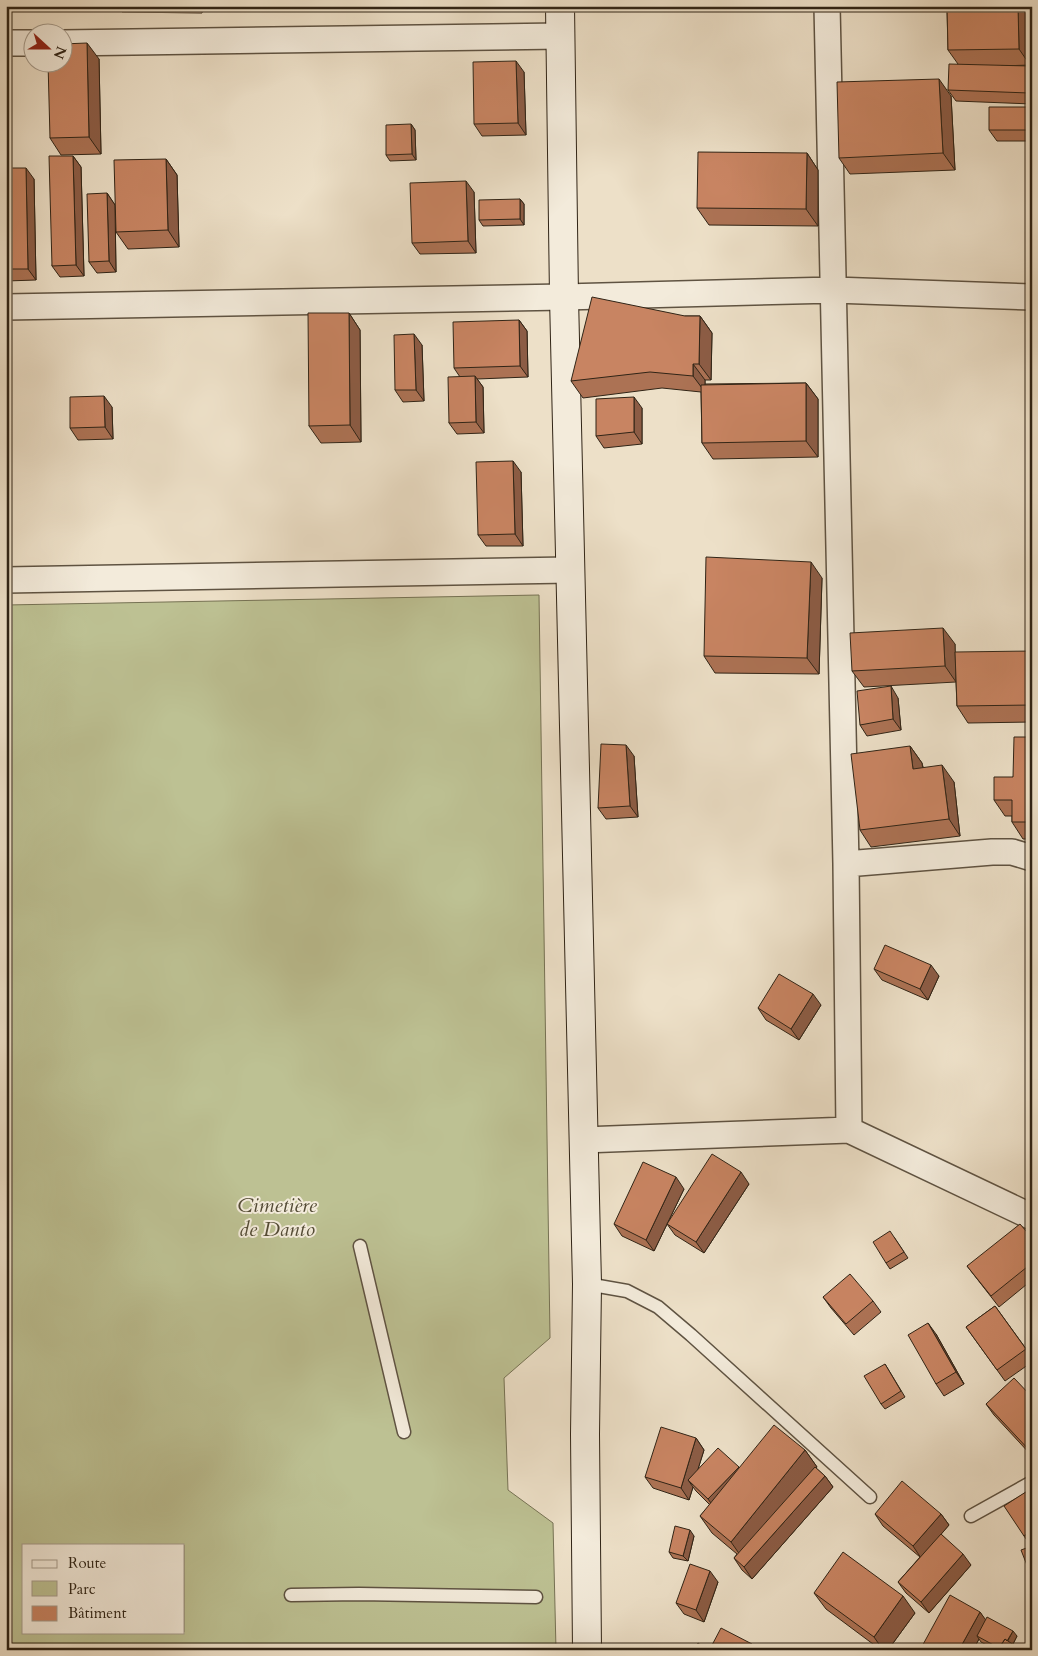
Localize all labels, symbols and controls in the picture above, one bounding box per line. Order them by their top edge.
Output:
north arrow [22,22,72,72]
text: N [49,43,71,62]
park label: Cimetière de Danto [237,1191,318,1244]
legend [22,1544,185,1634]
text: Route [68,1553,106,1573]
text: Parc [68,1579,96,1599]
text: Bâtiment [68,1603,127,1623]

